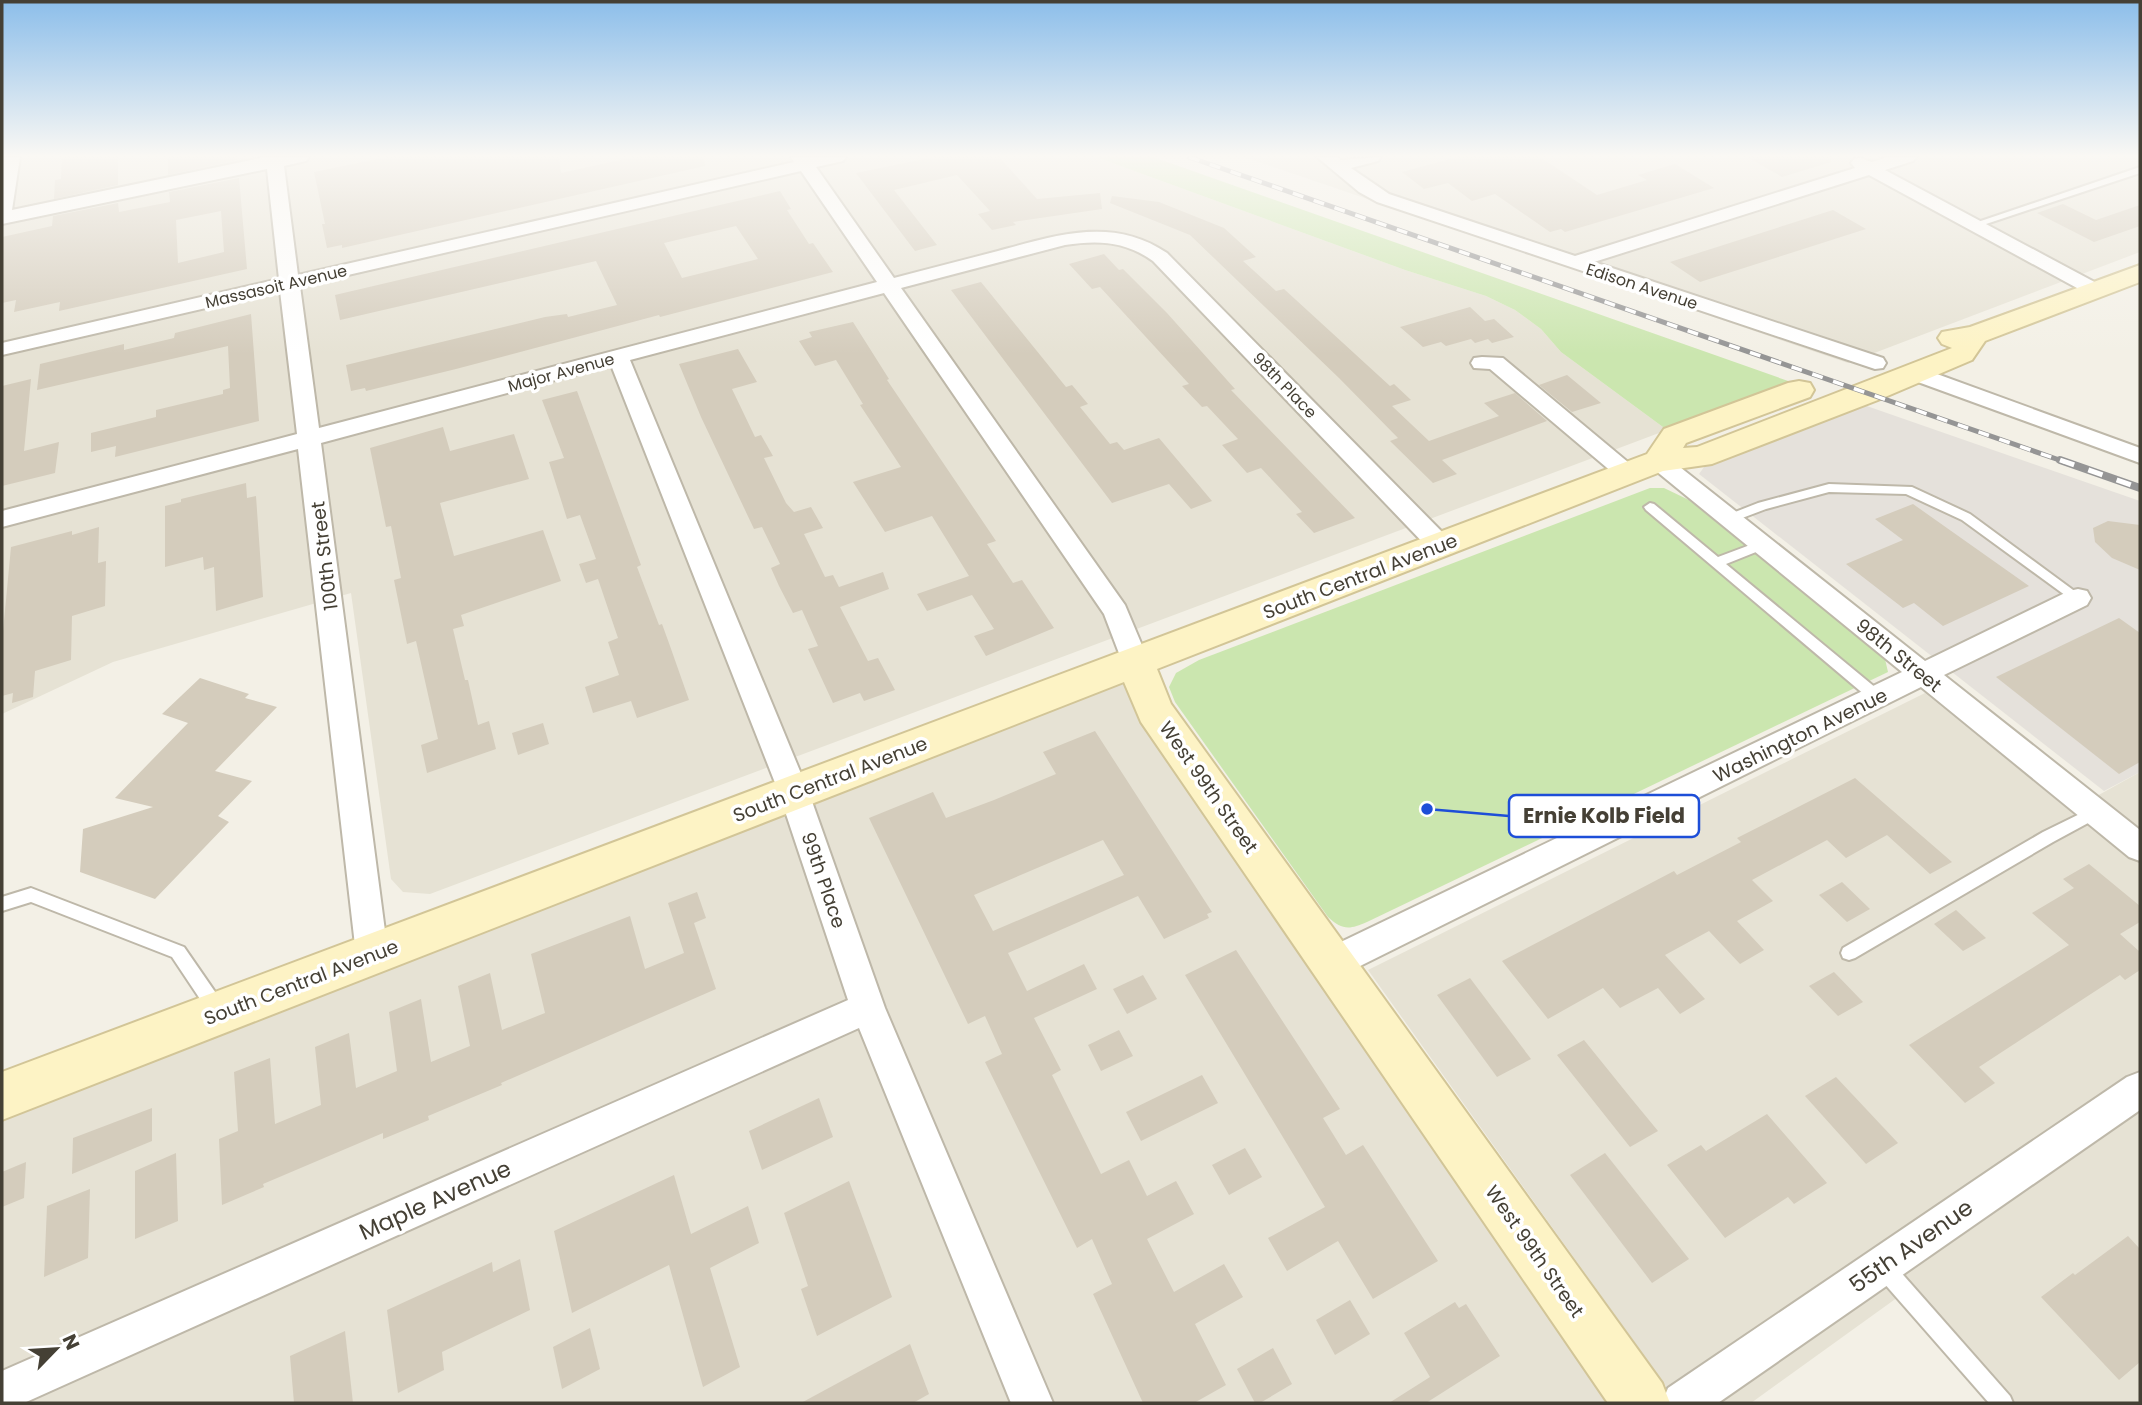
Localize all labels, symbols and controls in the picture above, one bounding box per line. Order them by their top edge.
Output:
street label: Edison Avenue [1583,258,1701,315]
street label: Massasoit Avenue [203,259,349,314]
street label: Major Avenue [505,347,617,398]
street label: 98th Place [1247,347,1322,424]
street label: 100th Street [304,500,345,612]
street label: South Central Avenue [1259,527,1461,626]
street label: 98th Street [1850,612,1948,699]
street label: Washington Avenue [1709,681,1892,789]
street label: West 99th Street [1153,716,1264,859]
street label: South Central Avenue [729,730,931,829]
callout: Ernie Kolb Field [1509,795,1699,837]
text: Ernie Kolb Field [1523,801,1685,830]
street label: 99th Place [794,829,853,932]
street label: South Central Avenue [200,933,402,1032]
street label: Maple Avenue [354,1152,516,1248]
street label: West 99th Street [1479,1180,1590,1323]
street label: 55th Avenue [1843,1191,1979,1301]
north arrow [21,1314,91,1384]
text: N [56,1330,86,1354]

